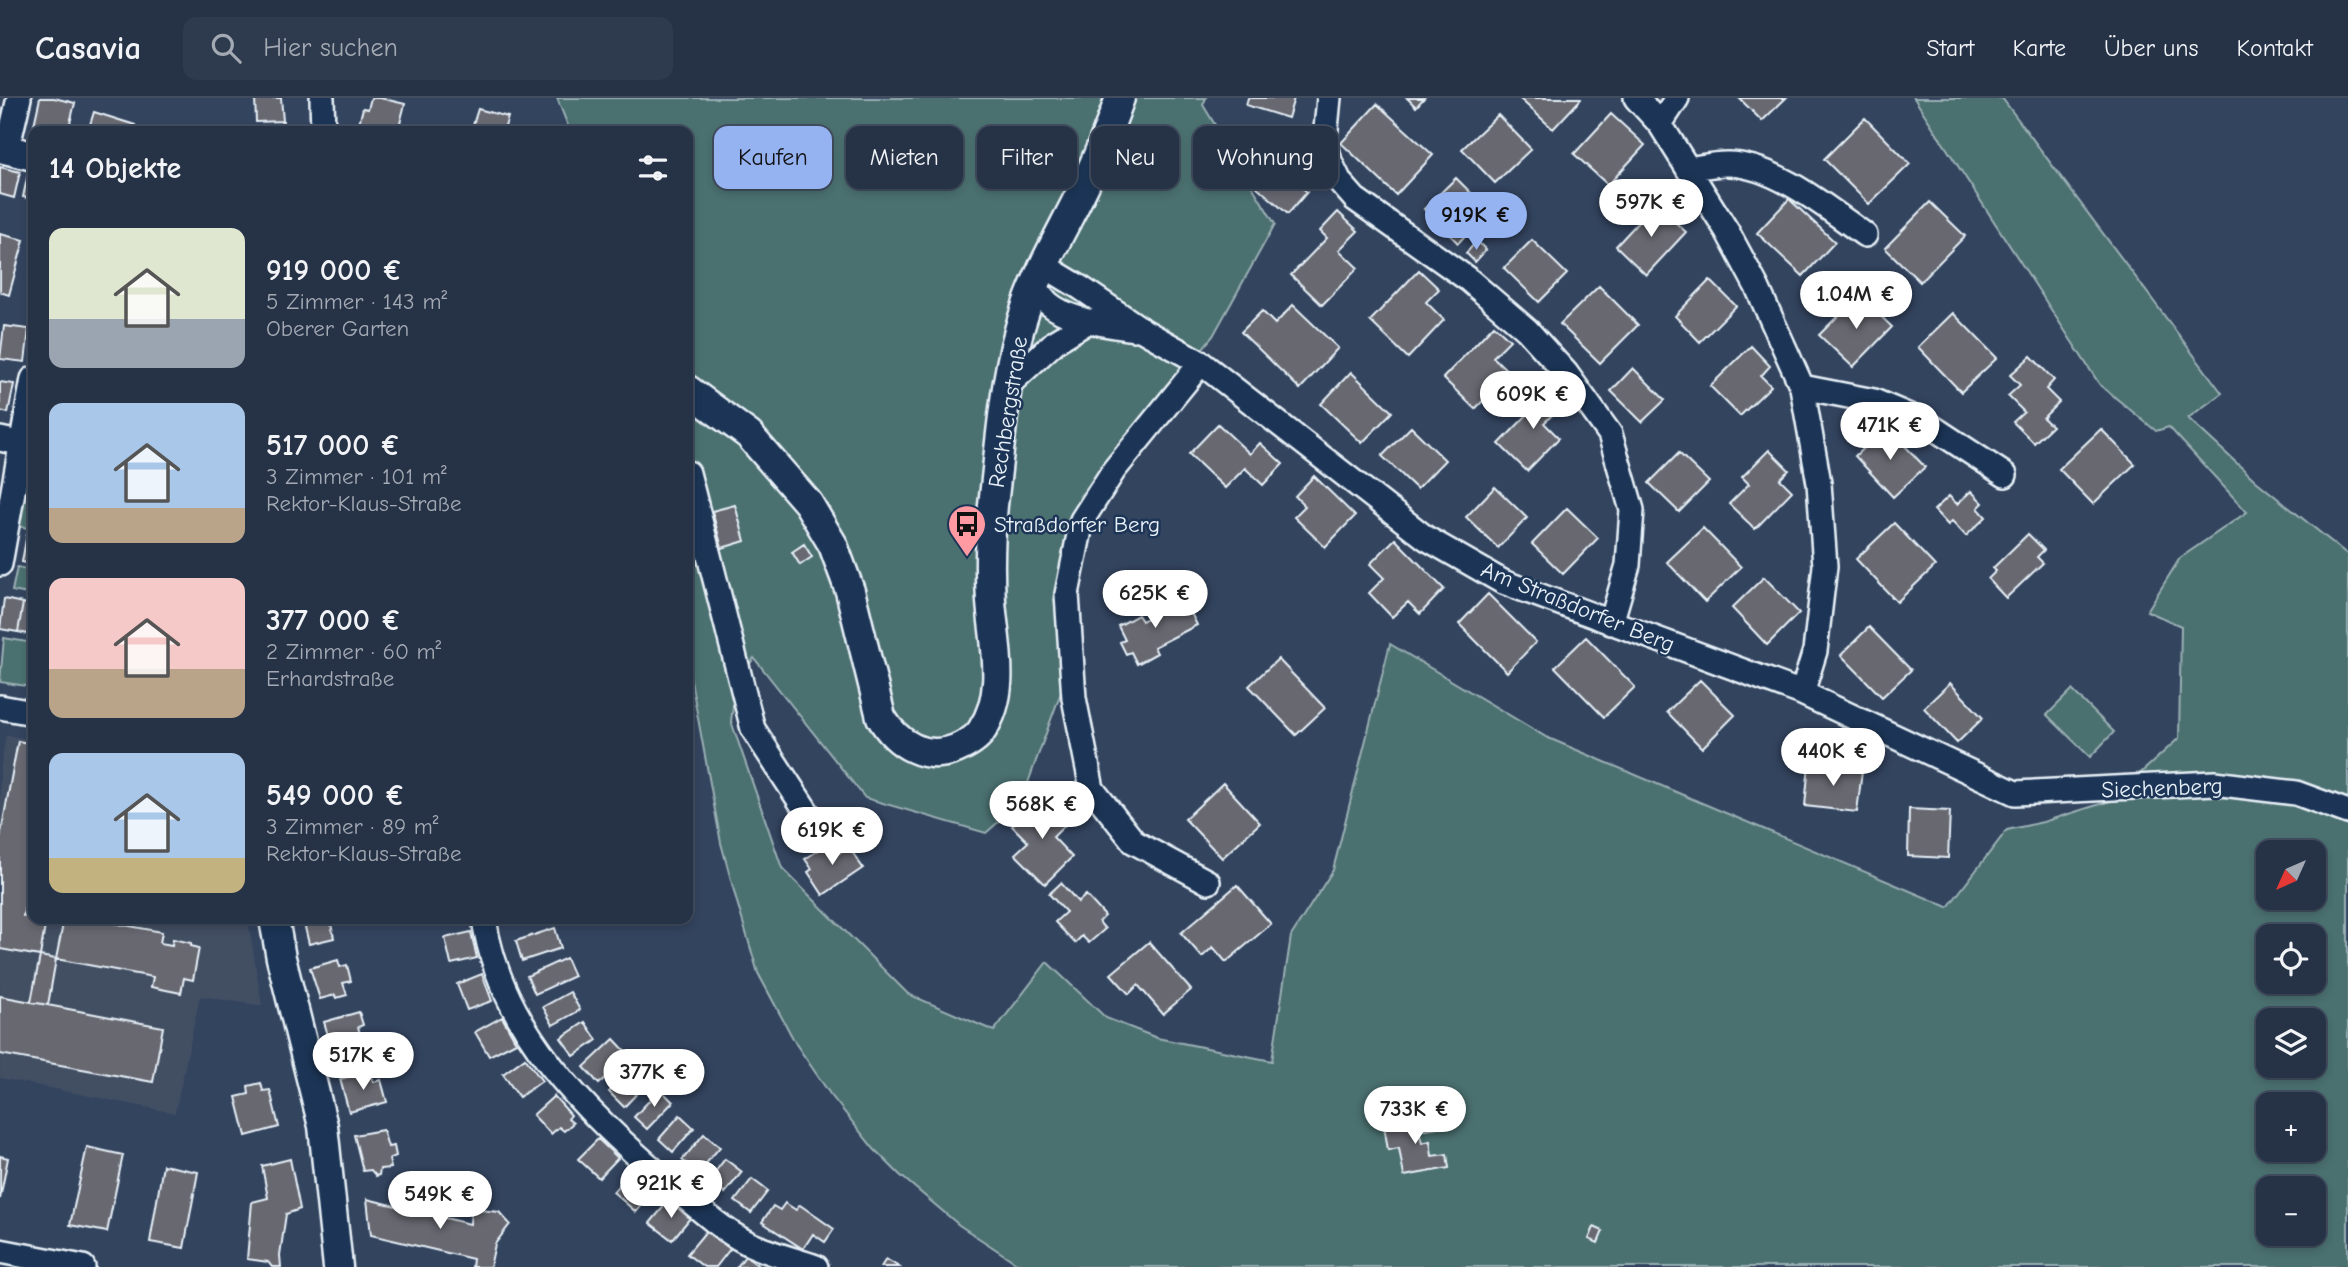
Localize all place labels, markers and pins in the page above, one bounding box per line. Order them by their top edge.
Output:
pin: 597K € [1594,180,1708,239]
pin: 919K € [1419,192,1533,252]
pin: 1.04M € [1791,272,1921,331]
pin: 609K € [1476,372,1590,431]
pin: 471K € [1833,402,1947,462]
bus stop icon: Straßdorfer Berg [946,503,988,558]
place label: Straßdorfer Berg [994,511,1160,538]
pin: 625K € [1098,570,1212,630]
pin: 440K € [1776,728,1890,788]
pin: 568K € [985,782,1099,841]
pin: 619K € [775,808,889,867]
pin: 517K € [306,1032,420,1092]
pin: 377K € [597,1049,711,1109]
pin: 733K € [1358,1086,1472,1146]
pin: 921K € [614,1160,728,1220]
pin: 549K € [383,1172,497,1231]

